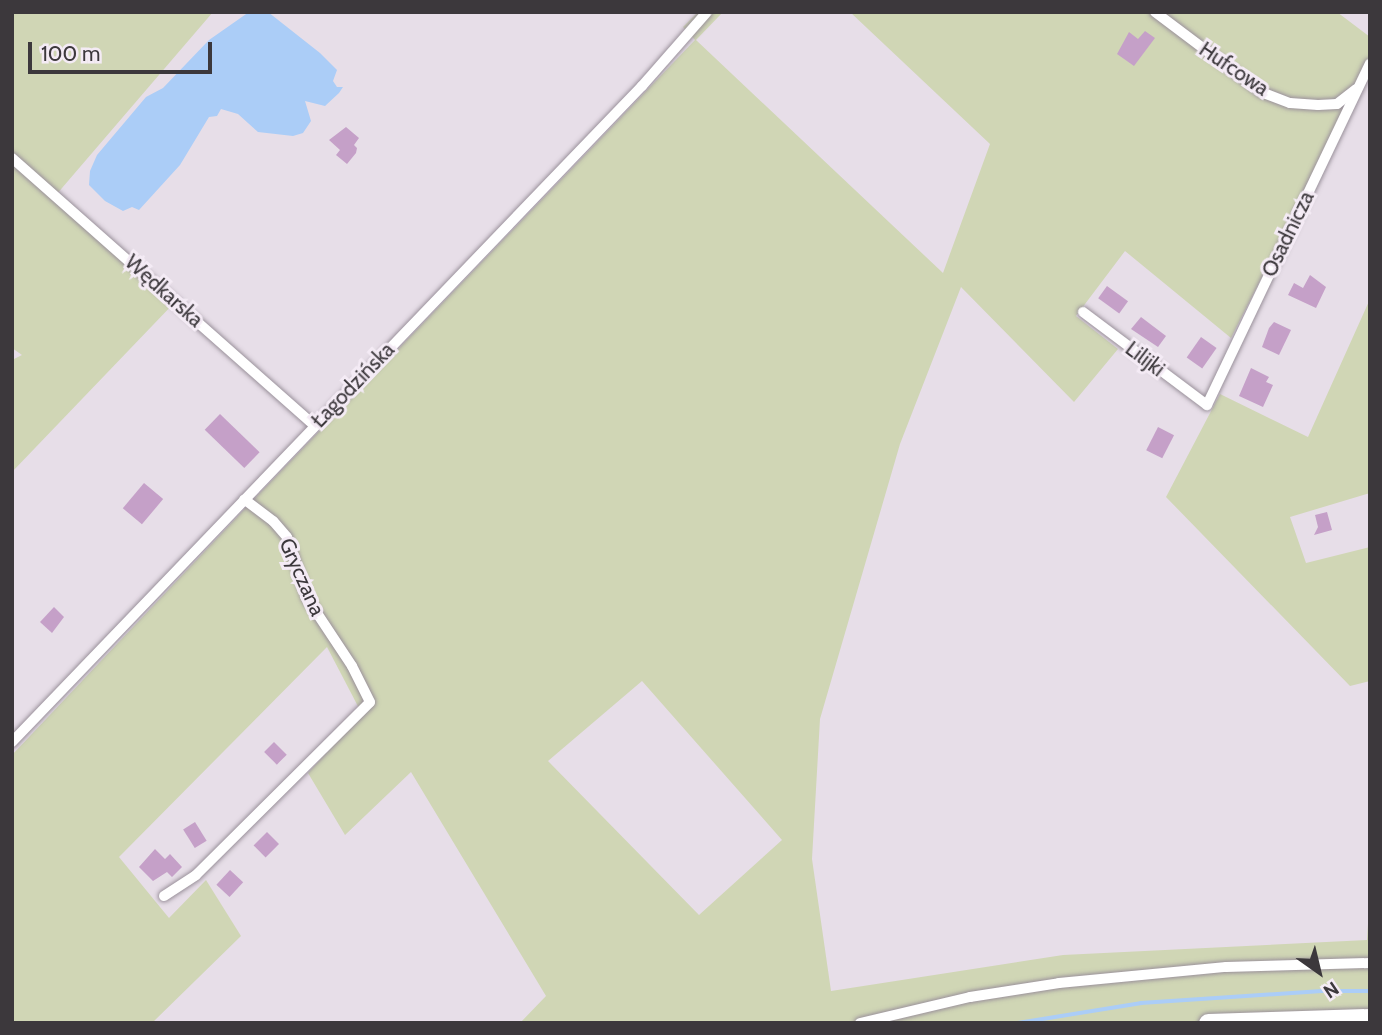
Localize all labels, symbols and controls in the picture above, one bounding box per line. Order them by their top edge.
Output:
scale bar [32,28,215,72]
street label: Hufcowa [1194,37,1274,101]
text: 100 m [41,41,100,66]
street label: Osadnicza [1256,187,1320,281]
street label: Wędkarska [120,249,208,333]
street label: Lilijki [1120,336,1170,382]
street label: Łagodzińska [306,337,400,433]
street label: Gryczana [274,534,330,620]
north arrow [1284,937,1354,1007]
text: N [1319,977,1343,1003]

